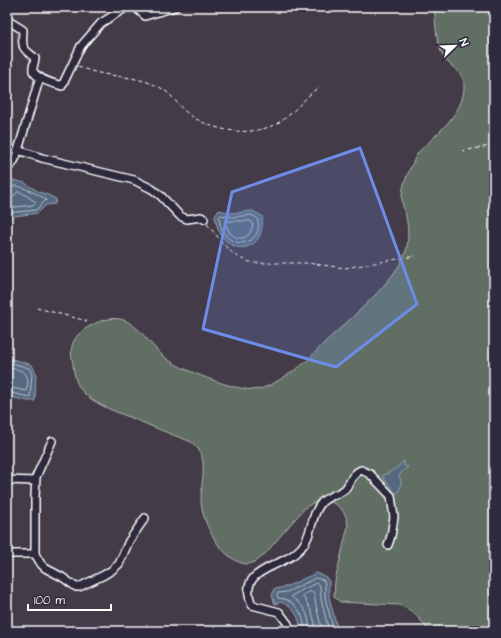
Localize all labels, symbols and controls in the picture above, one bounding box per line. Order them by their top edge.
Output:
north arrow [435,26,475,66]
text: N [455,36,472,48]
scale bar [28,586,111,612]
text: 100 m [34,592,65,609]

